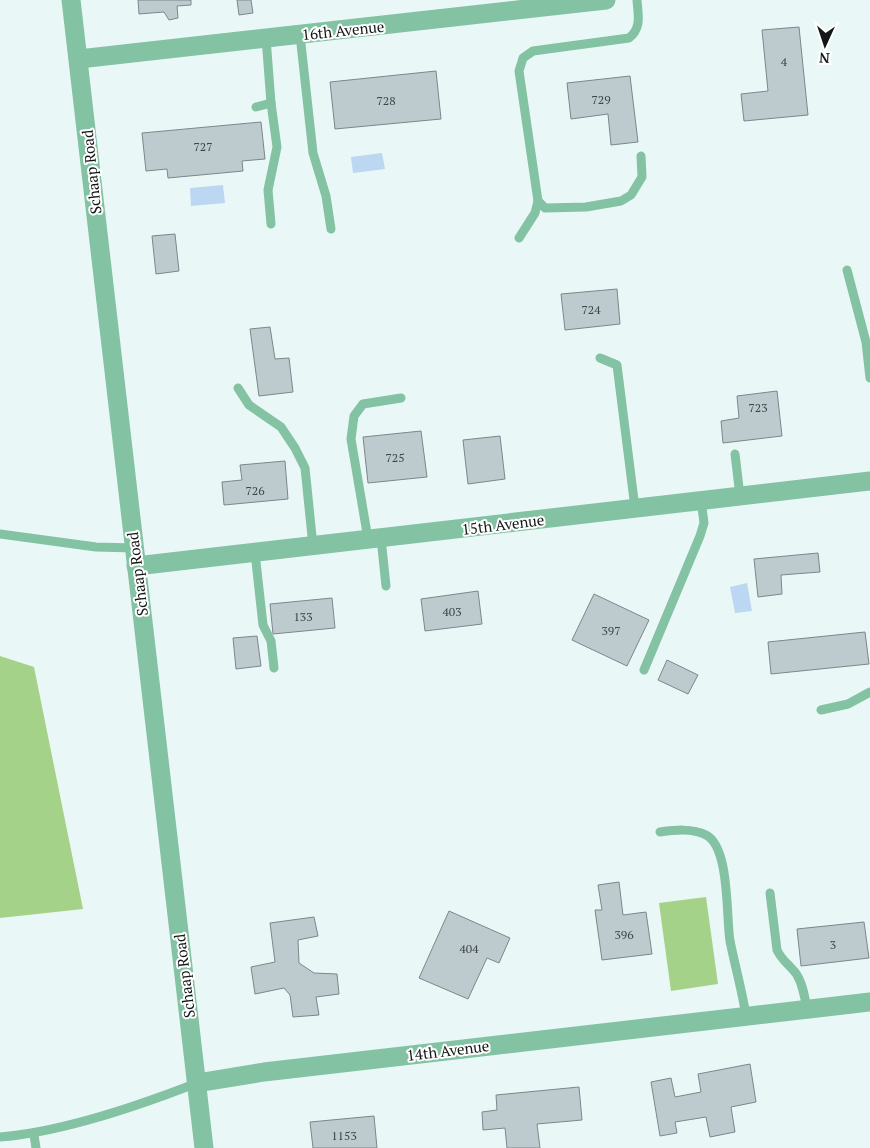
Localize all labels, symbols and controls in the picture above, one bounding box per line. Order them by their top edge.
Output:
street label: 16th Avenue [301,16,385,44]
north arrow [800,20,850,70]
text: N [818,49,830,68]
house number: 4 [781,54,788,69]
house number: 729 [591,92,611,107]
house number: 728 [376,93,396,108]
street label: Schaap Road [77,129,105,215]
house number: 727 [193,139,213,154]
house number: 724 [581,302,601,317]
house number: 723 [748,400,768,415]
house number: 725 [385,450,405,465]
house number: 726 [245,483,265,498]
street label: 15th Avenue [461,509,545,539]
street label: Schaap Road [122,531,152,617]
house number: 403 [442,604,462,619]
house number: 133 [293,609,313,624]
house number: 397 [601,623,621,638]
house number: 396 [614,927,634,942]
street label: Schaap Road [169,933,199,1019]
house number: 3 [830,937,836,952]
house number: 404 [459,941,479,956]
street label: 14th Avenue [406,1035,490,1065]
house number: 1153 [331,1128,357,1143]

